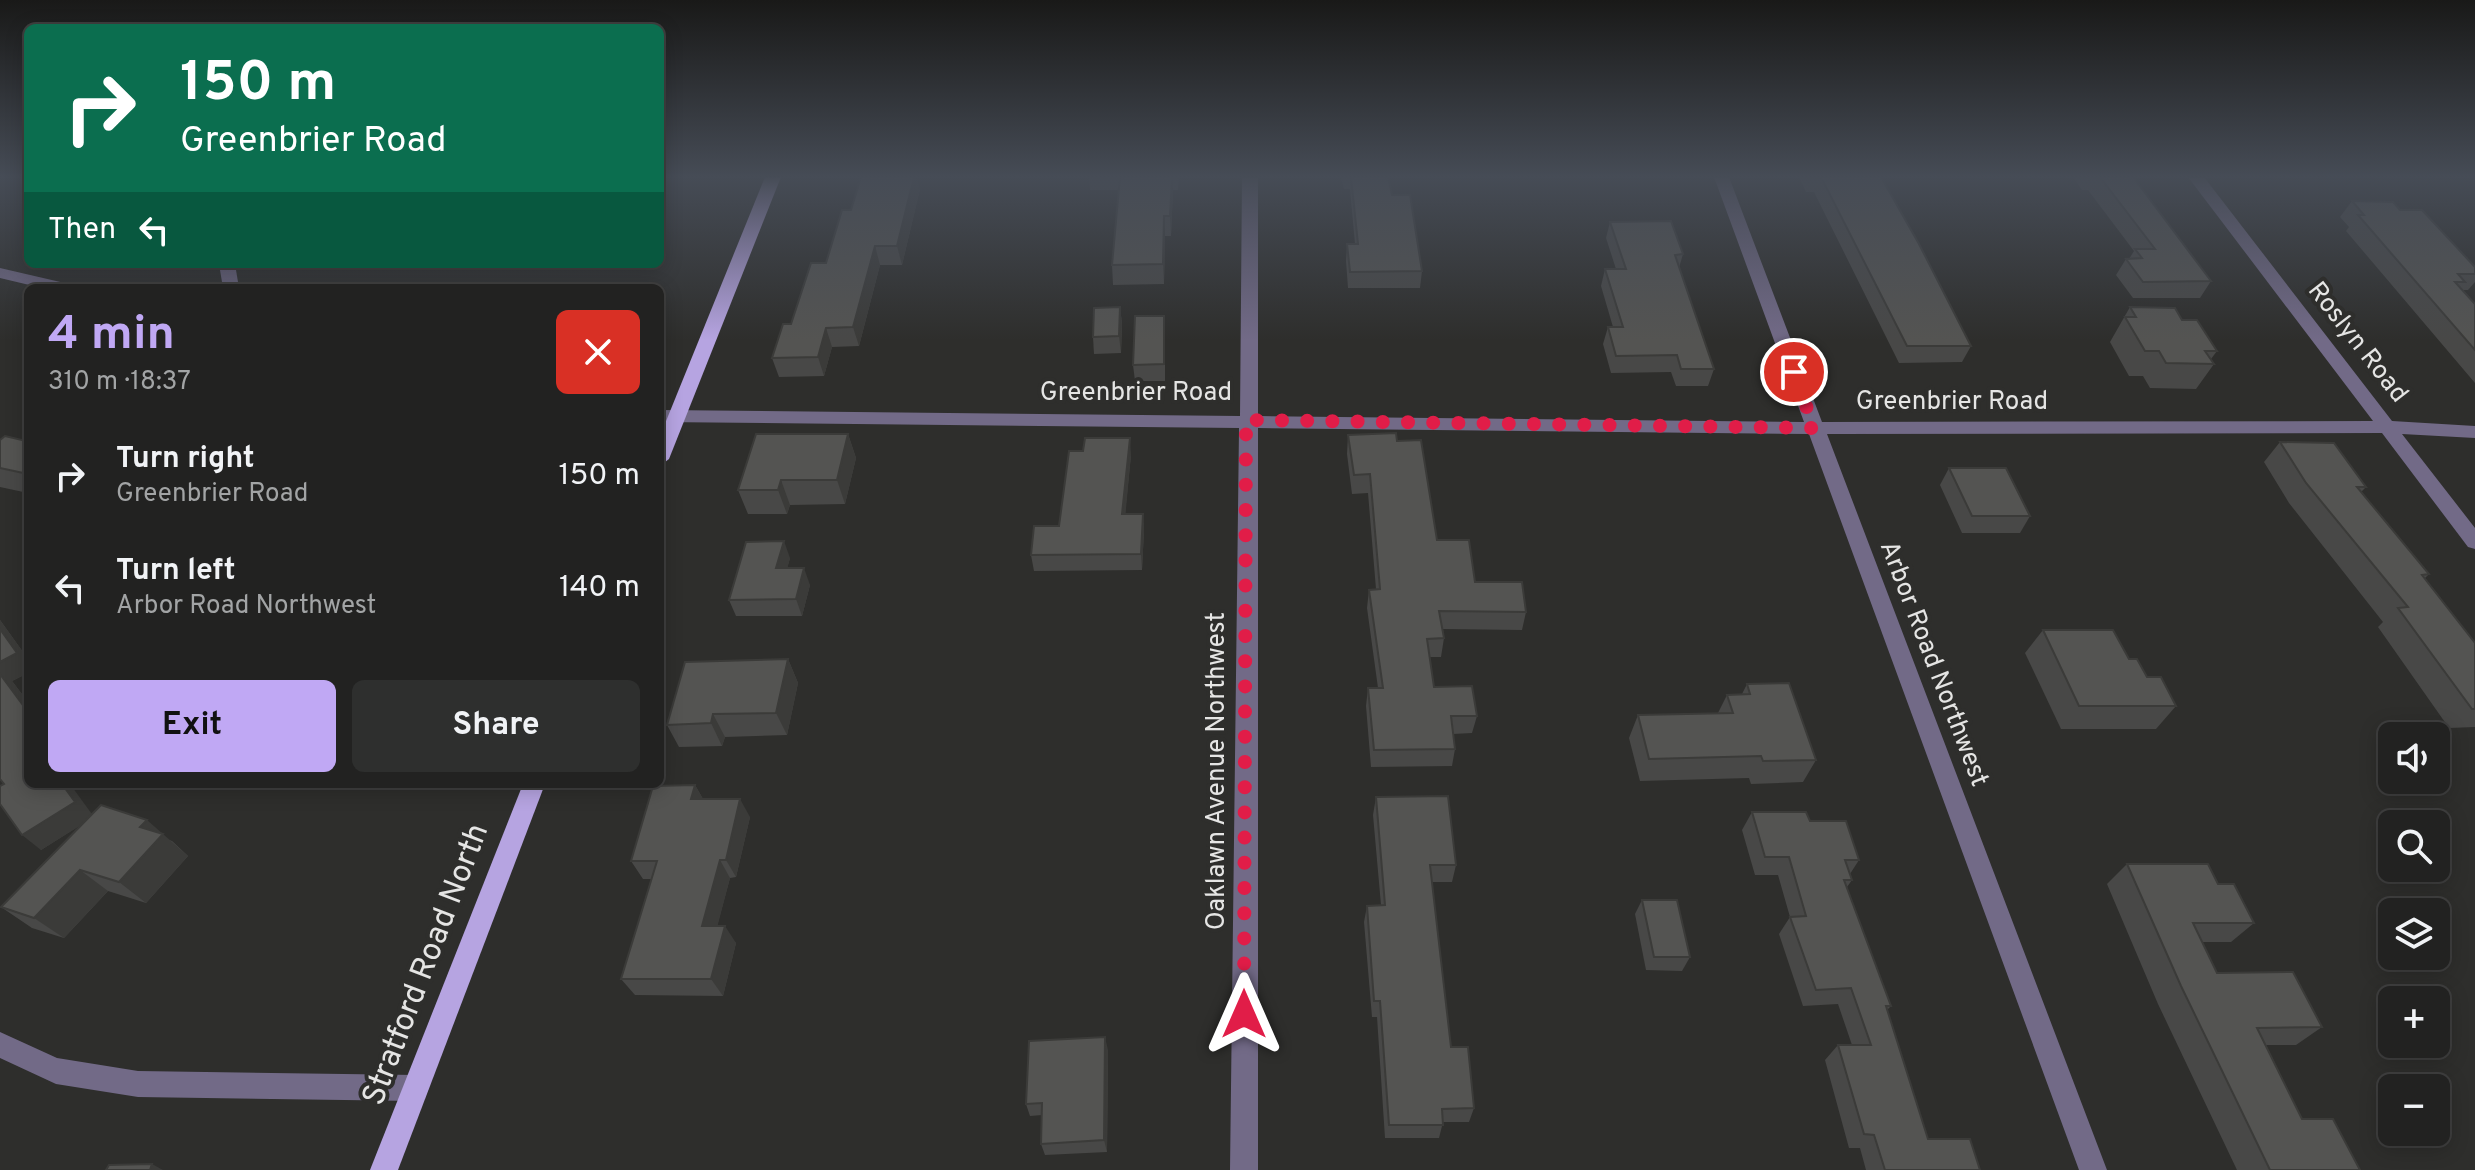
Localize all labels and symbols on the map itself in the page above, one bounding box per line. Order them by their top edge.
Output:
street label: Roslyn Road [2299,276,2415,410]
pin [1760,338,1828,406]
street label: Greenbrier Road [1040,377,1232,410]
street label: Greenbrier Road [1856,386,2048,419]
street label: Arbor Road Northwest [1871,537,1995,791]
street label: Oaklawn Avenue Northwest [1201,612,1234,930]
street label: Stratford Road North [355,818,499,1112]
position arrow [1202,972,1286,1056]

